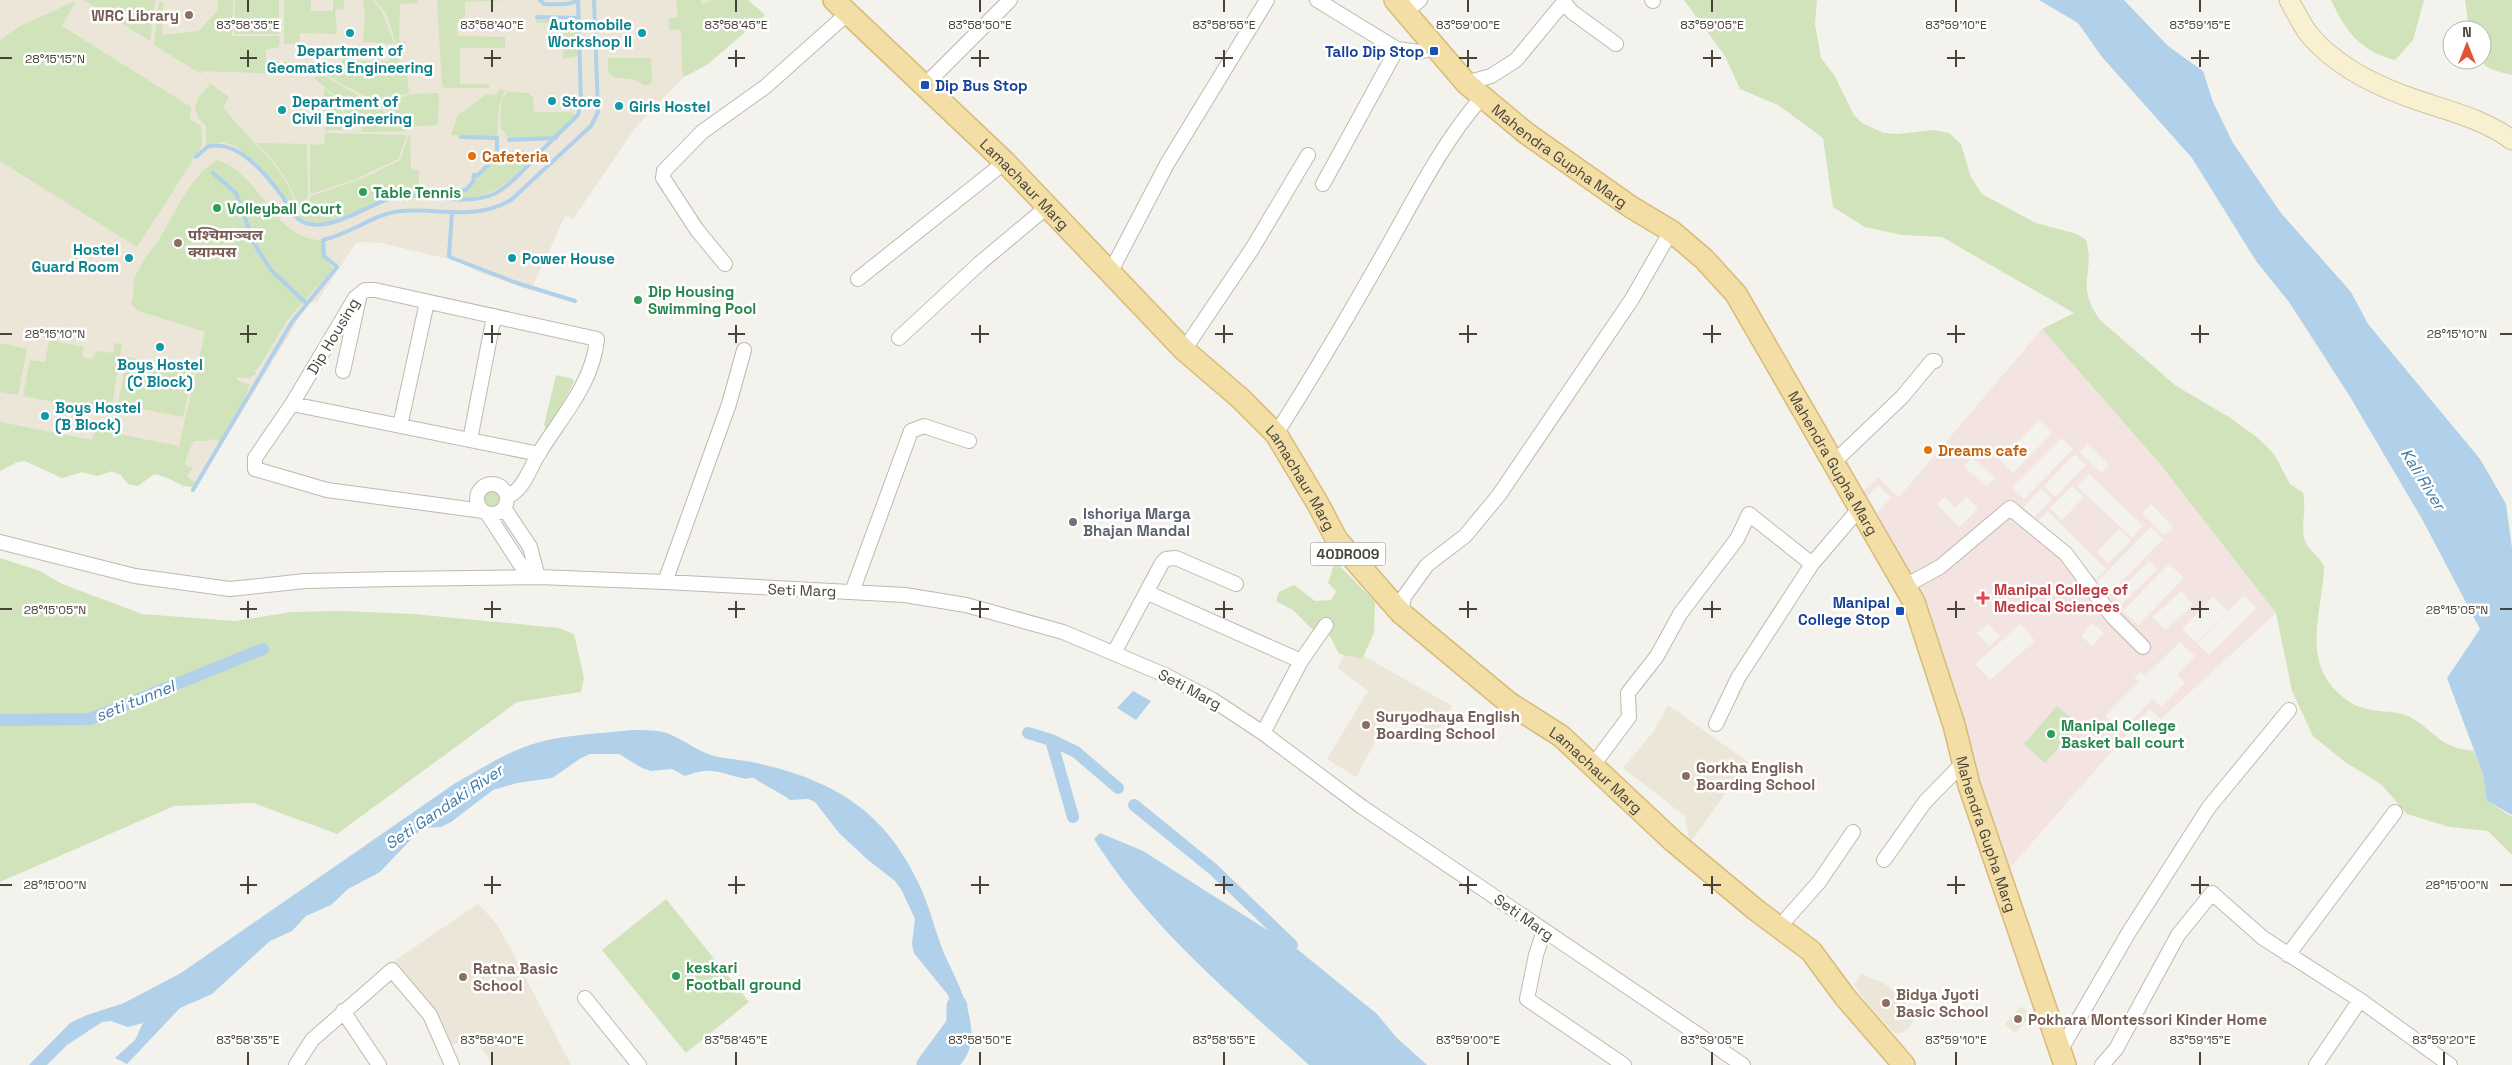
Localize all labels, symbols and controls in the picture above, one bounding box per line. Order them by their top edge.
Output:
place label: WRC Library [91,6,179,25]
marker: WRC Library [183,9,195,21]
place label: Automobile Workshop II [548,15,632,51]
text: 83°58'35"E [216,17,280,33]
text: 83°58'40"E [460,17,524,33]
text: 83°58'45"E [704,17,768,33]
text: 83°58'50"E [948,17,1012,33]
text: 83°58'55"E [1192,17,1256,33]
text: 83°59'00"E [1436,17,1500,33]
text: 83°59'05"E [1680,17,1744,33]
text: 83°59'10"E [1925,17,1987,33]
text: 83°59'15"E [2170,17,2231,33]
north arrow [2442,20,2492,70]
text: N [2462,23,2472,41]
marker: Department of Geomatics Engineering [344,27,356,39]
marker: Automobile Workshop II [636,27,648,39]
place label: Department of Geomatics Engineering [267,41,433,77]
place label: Tallo Dip Stop [1325,42,1424,61]
marker: Tallo Dip Stop [1428,45,1440,57]
text: 28°15'15"N [25,51,85,67]
place label: Dip Bus Stop [935,76,1028,95]
marker: Dip Bus Stop [919,79,931,91]
place label: Department of Civil Engineering [292,92,412,128]
place label: Store [562,92,602,111]
marker: Store [546,95,558,107]
place label: Girls Hostel [629,97,710,116]
street label: Mahendra Gupha Marg [1488,99,1632,211]
marker: Girls Hostel [613,100,625,112]
marker: Department of Civil Engineering [276,104,288,116]
street label: Lamachaur Marg [976,134,1074,233]
place label: Cafeteria [482,147,549,166]
marker: Cafeteria [466,150,478,162]
place label: Table Tennis [373,183,461,202]
marker: Table Tennis [357,186,369,198]
place label: Volleyball Court [227,199,342,218]
marker: Volleyball Court [211,202,223,214]
place label: पश्‍चिमाञ्‍चल क्याम्पस [188,225,264,261]
marker: पश्‍चिमाञ्‍चल क्याम्पस [172,237,184,249]
place label: Hostel Guard Room [31,240,119,276]
place label: Power House [522,249,615,268]
marker: Hostel Guard Room [123,252,135,264]
marker: Power House [506,252,518,264]
place label: Dip Housing Swimming Pool [648,282,756,318]
street label: Dip Housing [303,294,363,378]
marker: Dip Housing Swimming Pool [632,294,644,306]
text: 28°15'10"N [25,326,85,342]
text: 28°15'10"N [2427,326,2487,342]
marker: Boys Hostel (C Block) [154,341,166,353]
place label: Boys Hostel (C Block) [117,355,203,391]
street label: Mahendra Gupha Marg [1784,387,1883,538]
place label: Boys Hostel (B Block) [55,398,141,434]
marker: Boys Hostel (B Block) [39,410,51,422]
street label: Lamachaur Marg [1262,420,1340,534]
place label: Dreams cafe [1938,441,2028,460]
marker: Dreams cafe [1922,444,1934,456]
water label: Kali River [2396,444,2451,515]
place label: Ishoriya Marga Bhajan Mandal [1083,504,1191,540]
marker: Ishoriya Marga Bhajan Mandal [1067,516,1079,528]
road number: 40DR009 [1310,542,1386,566]
street label: Seti Marg [767,579,837,601]
place label: Manipal College of Medical Sciences [1994,580,2129,616]
marker: Manipal College of Medical Sciences [1976,591,1990,605]
place label: Manipal College Stop [1798,593,1890,629]
text: 28°15'05"N [24,602,86,618]
text: 28°15'05"N [2426,602,2488,618]
marker: Manipal College Stop [1894,605,1906,617]
street label: Seti Marg [1155,664,1225,714]
water label: seti tunnel [93,675,179,726]
place label: Suryodhaya English Boarding School [1376,707,1520,743]
place label: Manipal College Basket ball court [2061,716,2185,752]
marker: Suryodhaya English Boarding School [1360,719,1372,731]
street label: Lamachaur Marg [1546,722,1647,817]
marker: Manipal College Basket ball court [2045,728,2057,740]
street label: Mahendra Gupha Marg [1953,754,2021,915]
place label: Gorkha English Boarding School [1696,758,1815,794]
water label: Seti Gandaki River [381,759,509,854]
marker: Gorkha English Boarding School [1680,770,1692,782]
text: 28°15'00"N [24,877,86,893]
text: 28°15'00"N [2426,877,2488,893]
street label: Seti Marg [1490,889,1558,945]
place label: keskari Football ground [686,958,801,994]
place label: Ratna Basic School [473,959,559,995]
marker: keskari Football ground [670,970,682,982]
marker: Ratna Basic School [457,971,469,983]
place label: Bidya Jyoti Basic School [1896,985,1989,1021]
marker: Bidya Jyoti Basic School [1880,997,1892,1009]
place label: Pokhara Montessori Kinder Home [2028,1010,2267,1029]
marker: Pokhara Montessori Kinder Home [2012,1013,2024,1025]
text: 83°58'35"E [216,1032,280,1048]
text: 83°58'40"E [460,1032,524,1048]
text: 83°58'45"E [704,1032,768,1048]
text: 83°58'50"E [948,1032,1012,1048]
text: 83°58'55"E [1192,1032,1256,1048]
text: 83°59'00"E [1436,1032,1500,1048]
text: 83°59'05"E [1680,1032,1744,1048]
text: 83°59'10"E [1925,1032,1987,1048]
text: 83°59'15"E [2170,1032,2231,1048]
text: 83°59'20"E [2412,1032,2476,1048]

